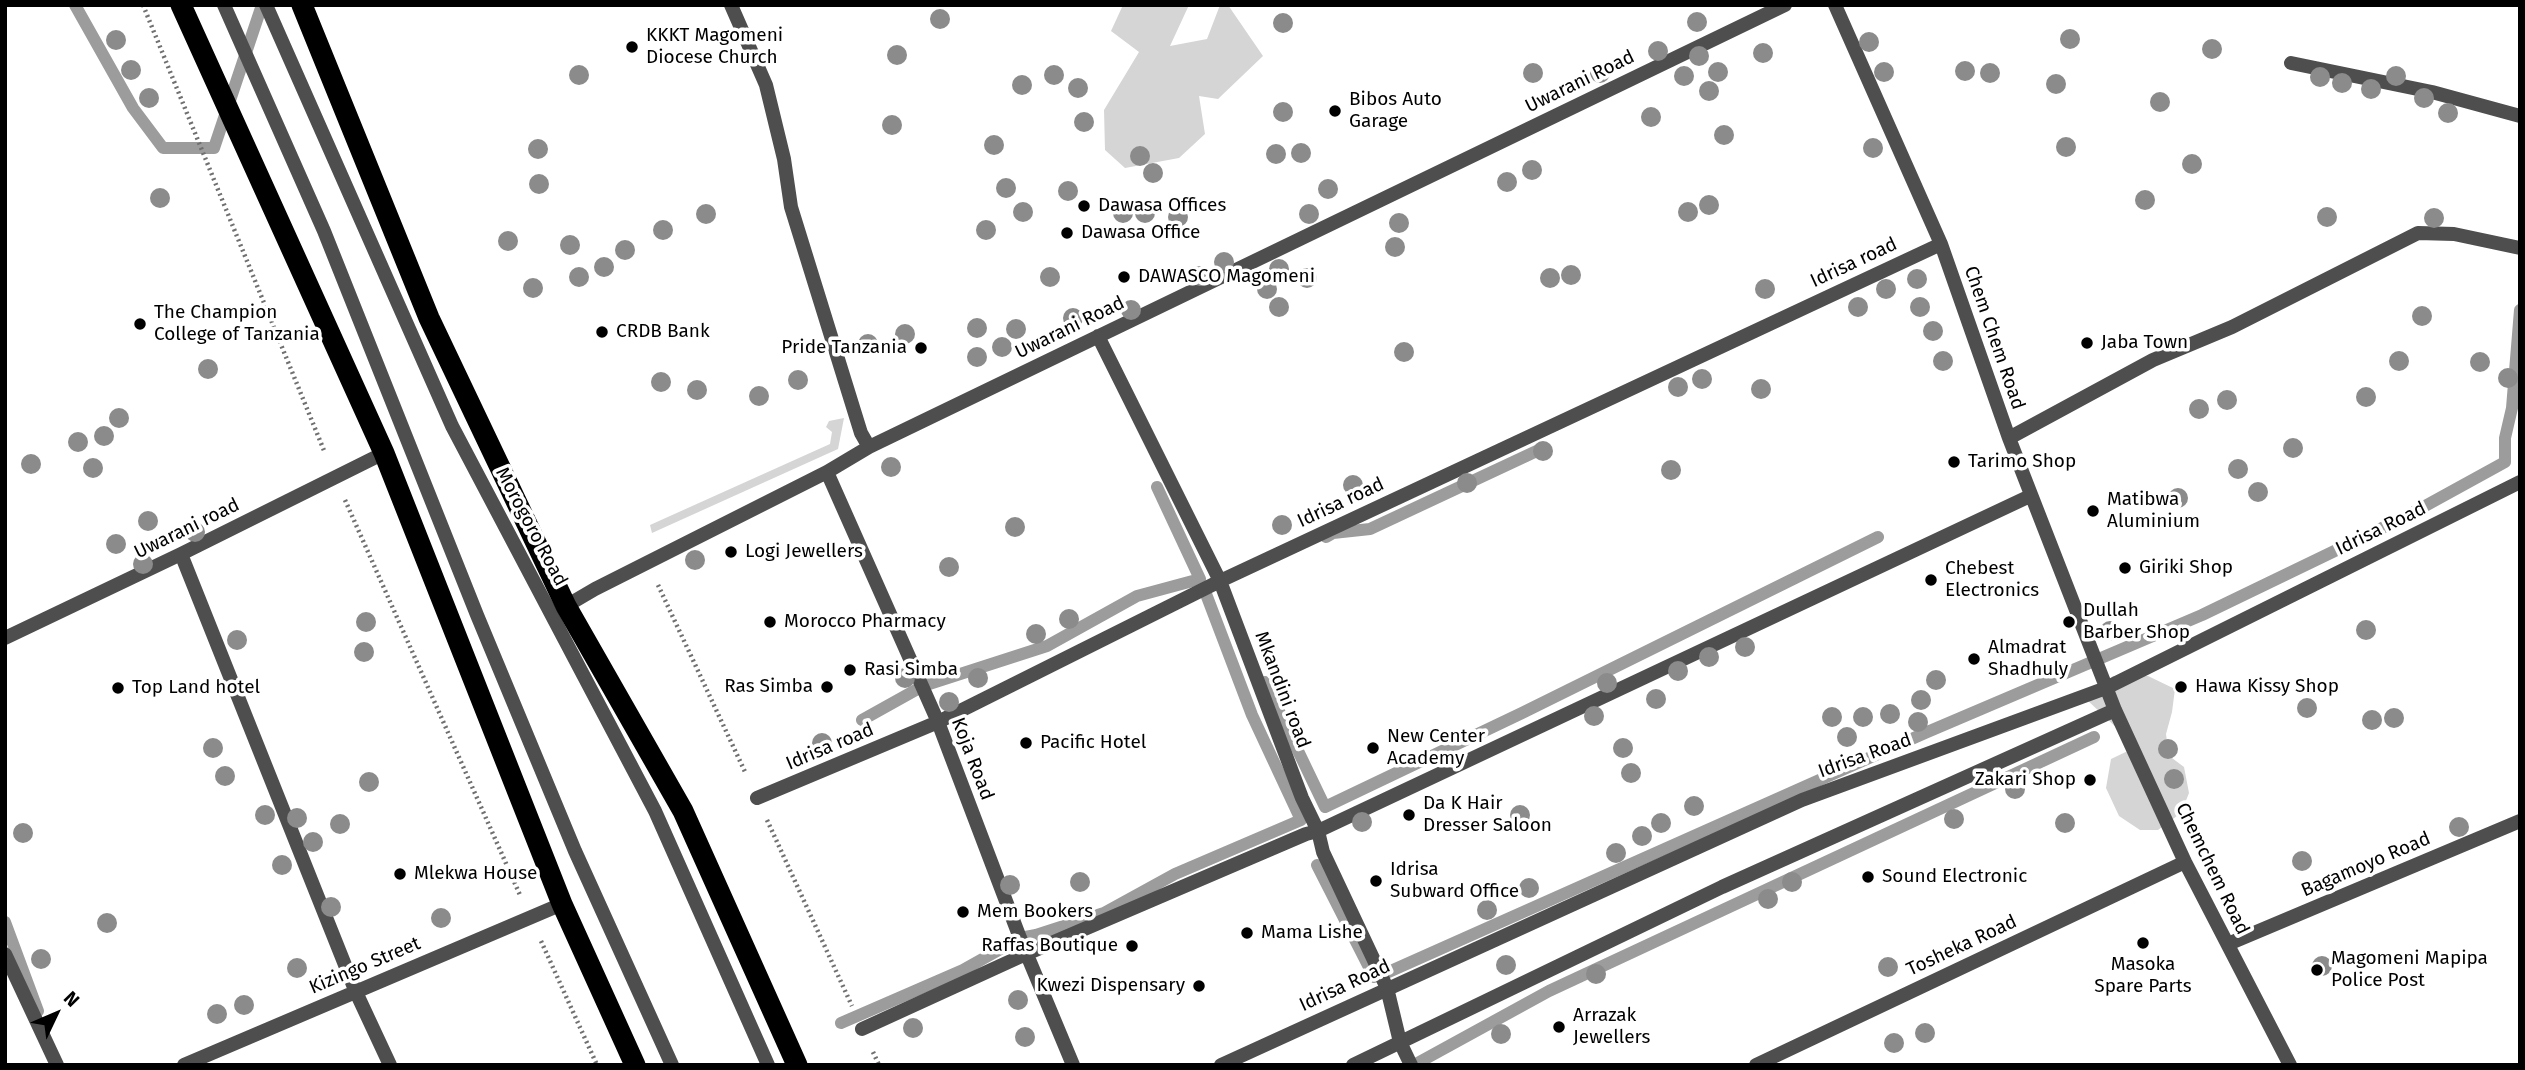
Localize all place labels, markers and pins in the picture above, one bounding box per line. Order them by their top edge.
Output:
place label: KKKT Magomeni Diocese Church [646,25,783,69]
marker: KKKT Magomeni Diocese Church [624,39,640,55]
place label: Bibos Auto Garage [1349,89,1442,133]
marker: Bibos Auto Garage [1327,103,1343,119]
place label: Dawasa Offices [1098,195,1226,217]
marker: Dawasa Offices [1076,198,1092,214]
place label: Dawasa Office [1081,222,1200,244]
marker: Dawasa Office [1059,225,1075,241]
place label: DAWASCO Magomeni [1138,266,1315,288]
marker: DAWASCO Magomeni [1116,269,1132,285]
place label: The Champion College of Tanzania [154,302,320,346]
marker: The Champion College of Tanzania [132,316,148,332]
place label: CRDB Bank [616,321,710,343]
marker: CRDB Bank [594,324,610,340]
place label: Jaba Town [2101,332,2188,354]
marker: Jaba Town [2079,335,2095,351]
place label: Pride Tanzania [781,337,907,359]
marker: Pride Tanzania [913,340,929,356]
place label: Tarimo Shop [1968,451,2076,473]
marker: Tarimo Shop [1946,454,1962,470]
place label: Matibwa Aluminium [2107,489,2200,533]
marker: Matibwa Aluminium [2085,503,2101,519]
place label: Logi Jewellers [745,541,863,563]
marker: Logi Jewellers [723,544,739,560]
place label: Giriki Shop [2139,557,2233,579]
place label: Chebest Electronics [1945,558,2039,602]
marker: Giriki Shop [2117,560,2133,576]
marker: Chebest Electronics [1923,572,1939,588]
place label: Dullah Barber Shop [2083,600,2190,644]
place label: Morocco Pharmacy [784,611,946,633]
marker: Morocco Pharmacy [762,614,778,630]
marker: Dullah Barber Shop [2061,614,2077,630]
place label: Almadrat Shadhuly [1988,637,2068,681]
marker: Almadrat Shadhuly [1966,651,1982,667]
place label: Rasi Simba [864,659,958,681]
marker: Rasi Simba [842,662,858,678]
place label: Ras Simba [724,676,813,698]
place label: Hawa Kissy Shop [2195,676,2339,698]
place label: Top Land hotel [132,677,260,699]
marker: Ras Simba [819,679,835,695]
marker: Hawa Kissy Shop [2173,679,2189,695]
marker: Top Land hotel [110,680,126,696]
place label: New Center Academy [1387,726,1485,770]
place label: Pacific Hotel [1040,732,1146,754]
marker: Pacific Hotel [1018,735,1034,751]
marker: New Center Academy [1365,740,1381,756]
place label: Zakari Shop [1975,769,2076,791]
marker: Zakari Shop [2082,772,2098,788]
place label: Da K Hair Dresser Saloon [1423,793,1552,837]
marker: Da K Hair Dresser Saloon [1401,807,1417,823]
place label: Idrisa Subward Office [1390,859,1519,903]
place label: Mlekwa House [414,863,537,885]
marker: Mlekwa House [392,866,408,882]
place label: Sound Electronic [1882,866,2027,888]
marker: Sound Electronic [1860,869,1876,885]
marker: Idrisa Subward Office [1368,873,1384,889]
place label: Mem Bookers [977,901,1093,923]
marker: Mem Bookers [955,904,971,920]
place label: Mama Lishe [1261,922,1363,944]
marker: Mama Lishe [1239,925,1255,941]
place label: Raffas Boutique [981,935,1118,957]
marker: Masoka Spare Parts [2135,935,2151,951]
marker: Raffas Boutique [1124,938,1140,954]
place label: Magomeni Mapipa Police Post [2331,948,2488,992]
place label: Masoka Spare Parts [2094,954,2192,998]
marker: Magomeni Mapipa Police Post [2309,962,2325,978]
place label: Kwezi Dispensary [1036,975,1185,997]
marker: Kwezi Dispensary [1191,978,1207,994]
place label: Arrazak Jewellers [1573,1005,1650,1049]
marker: Arrazak Jewellers [1551,1019,1567,1035]

